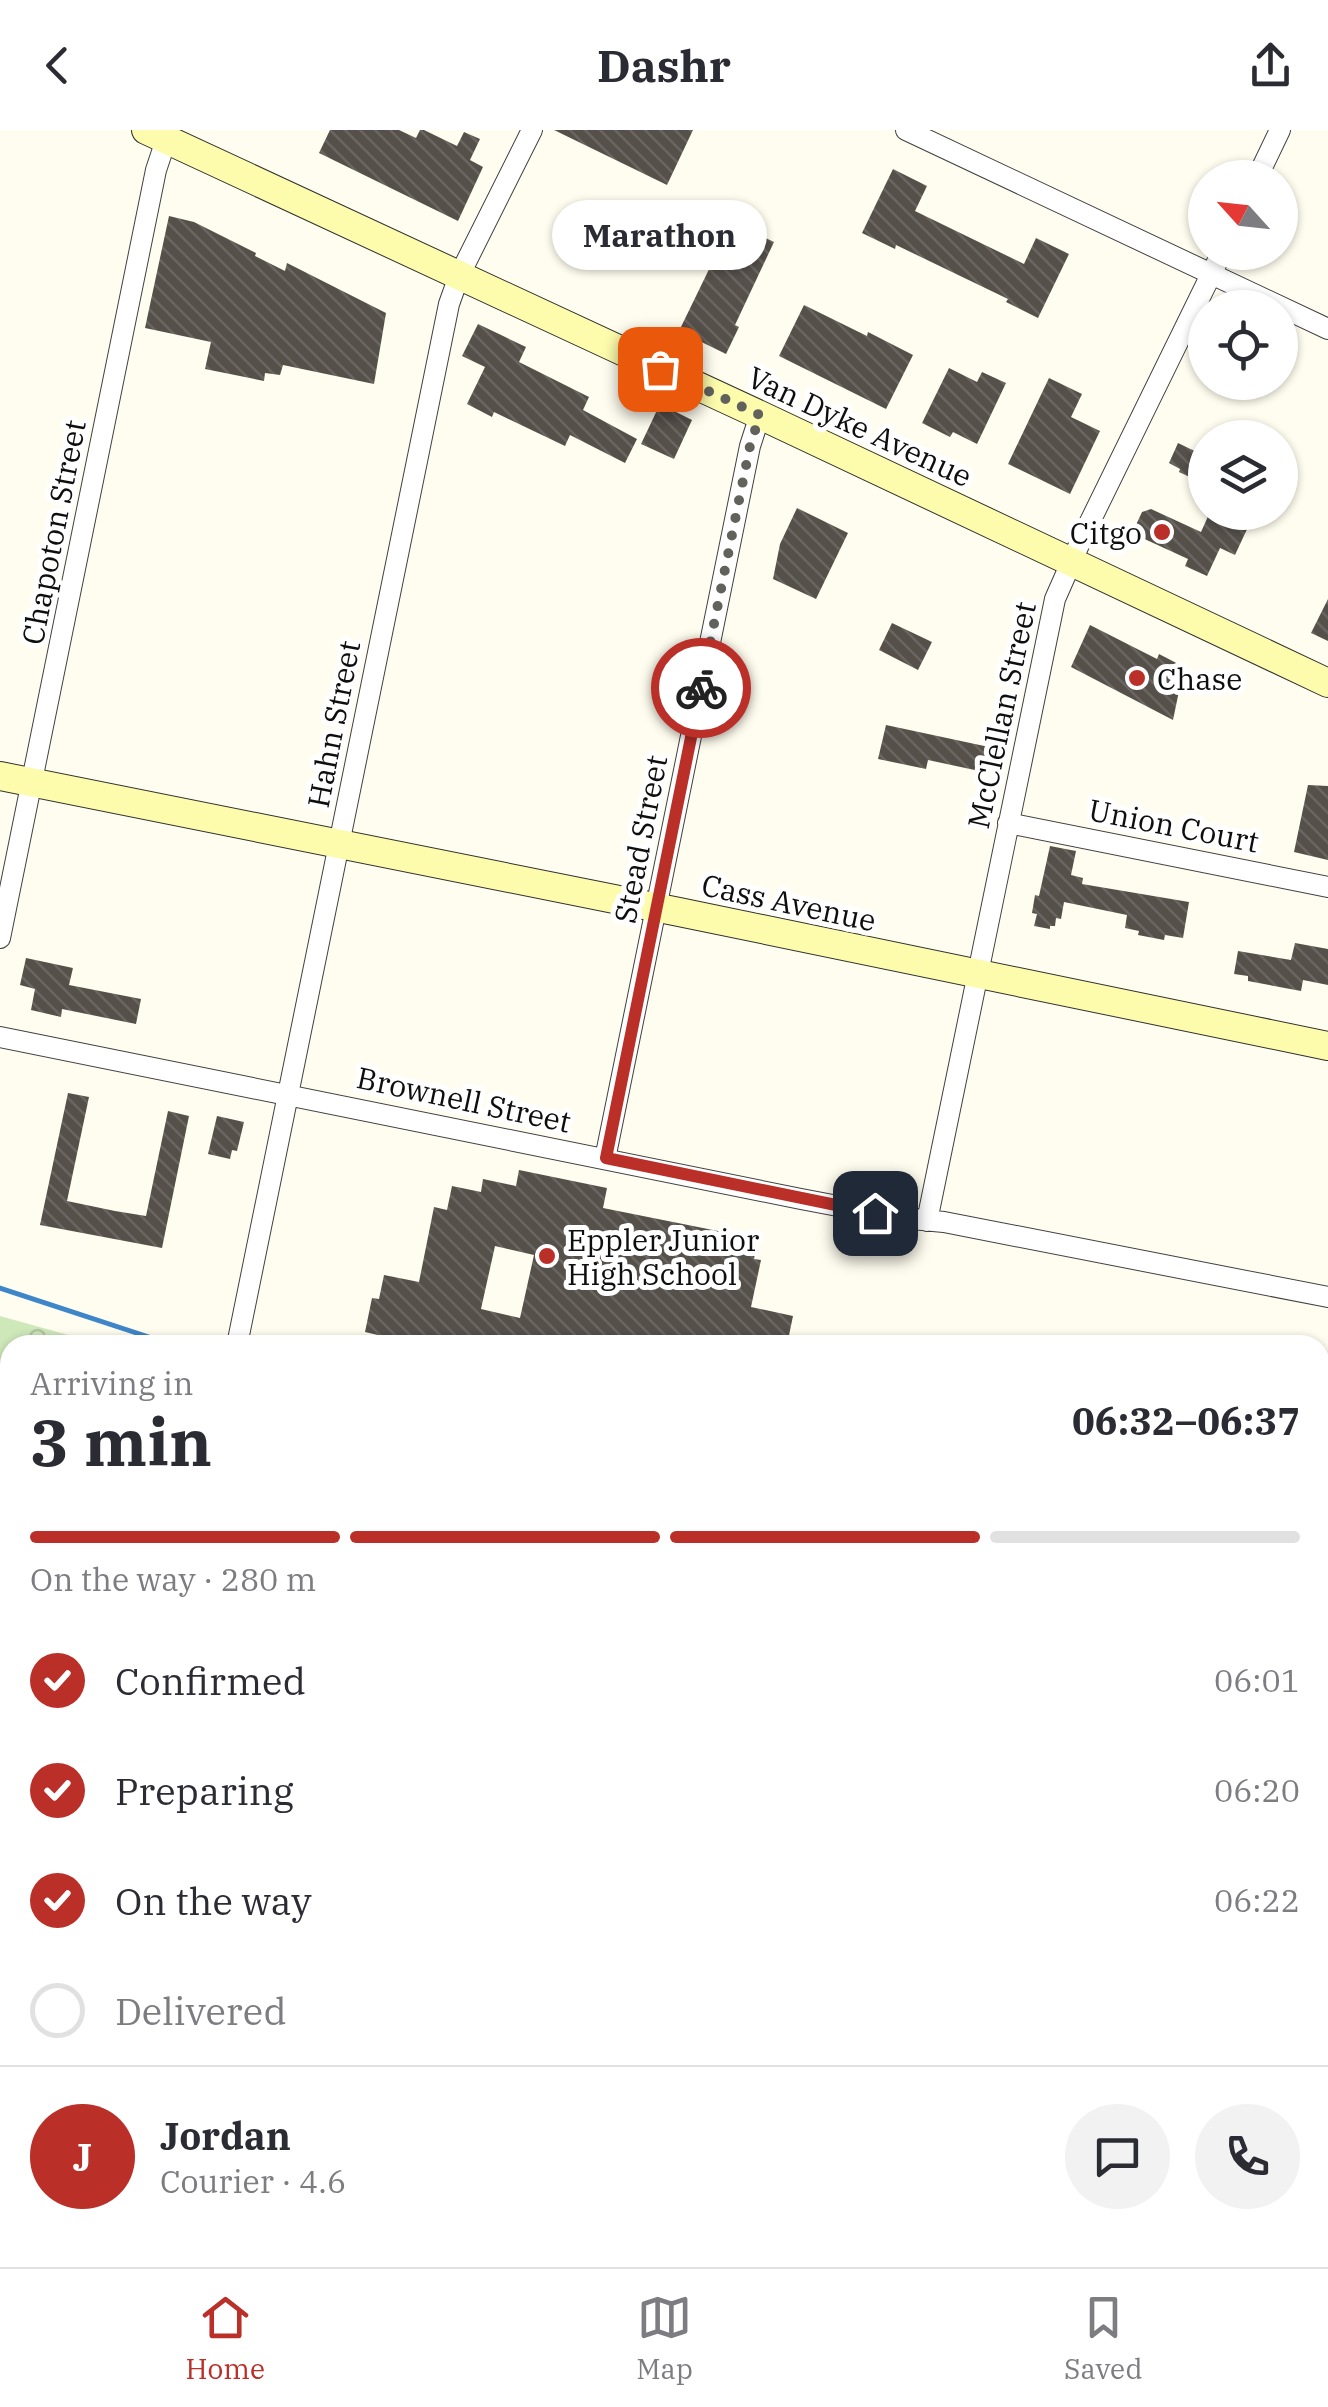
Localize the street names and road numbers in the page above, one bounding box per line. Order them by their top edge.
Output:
street label: Van Dyke Avenue [742,357,978,495]
street label: Chapoton Street [12,416,94,648]
street label: McClellan Street [958,598,1044,832]
street label: Hahn Street [298,637,368,811]
street label: Stead Street [605,752,675,926]
street label: Union Court [1086,789,1262,861]
street label: Cass Avenue [698,865,880,939]
street label: Brownell Street [353,1057,575,1141]

